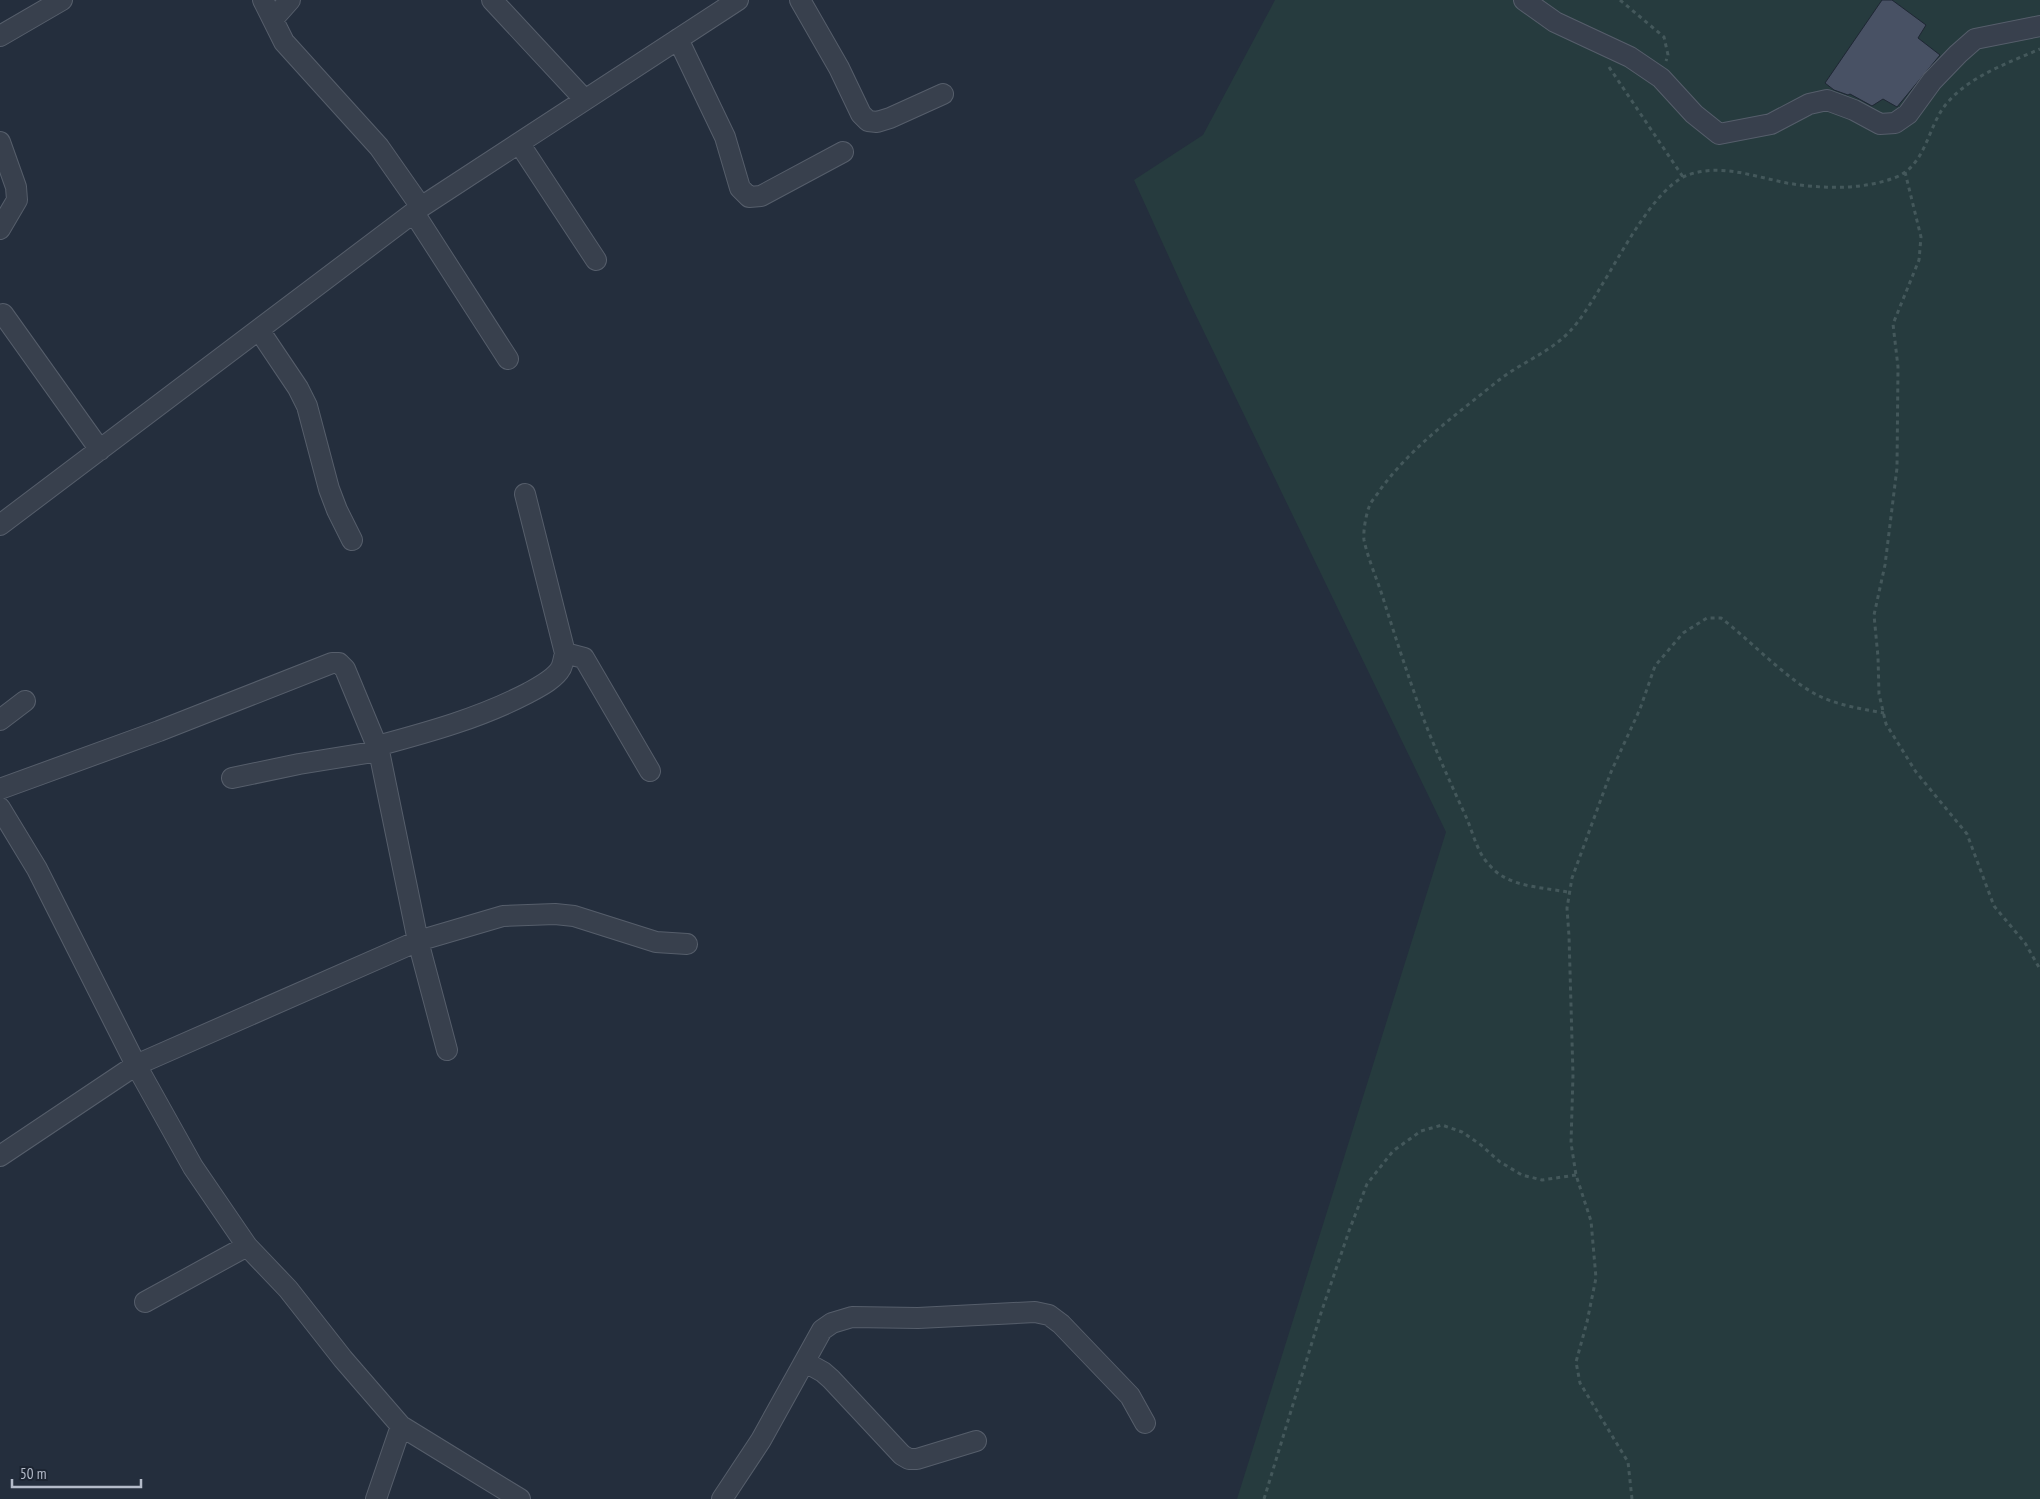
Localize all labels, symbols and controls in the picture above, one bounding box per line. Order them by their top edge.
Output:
scale bar [12,1456,141,1488]
text: 50 m [20,1464,46,1483]

